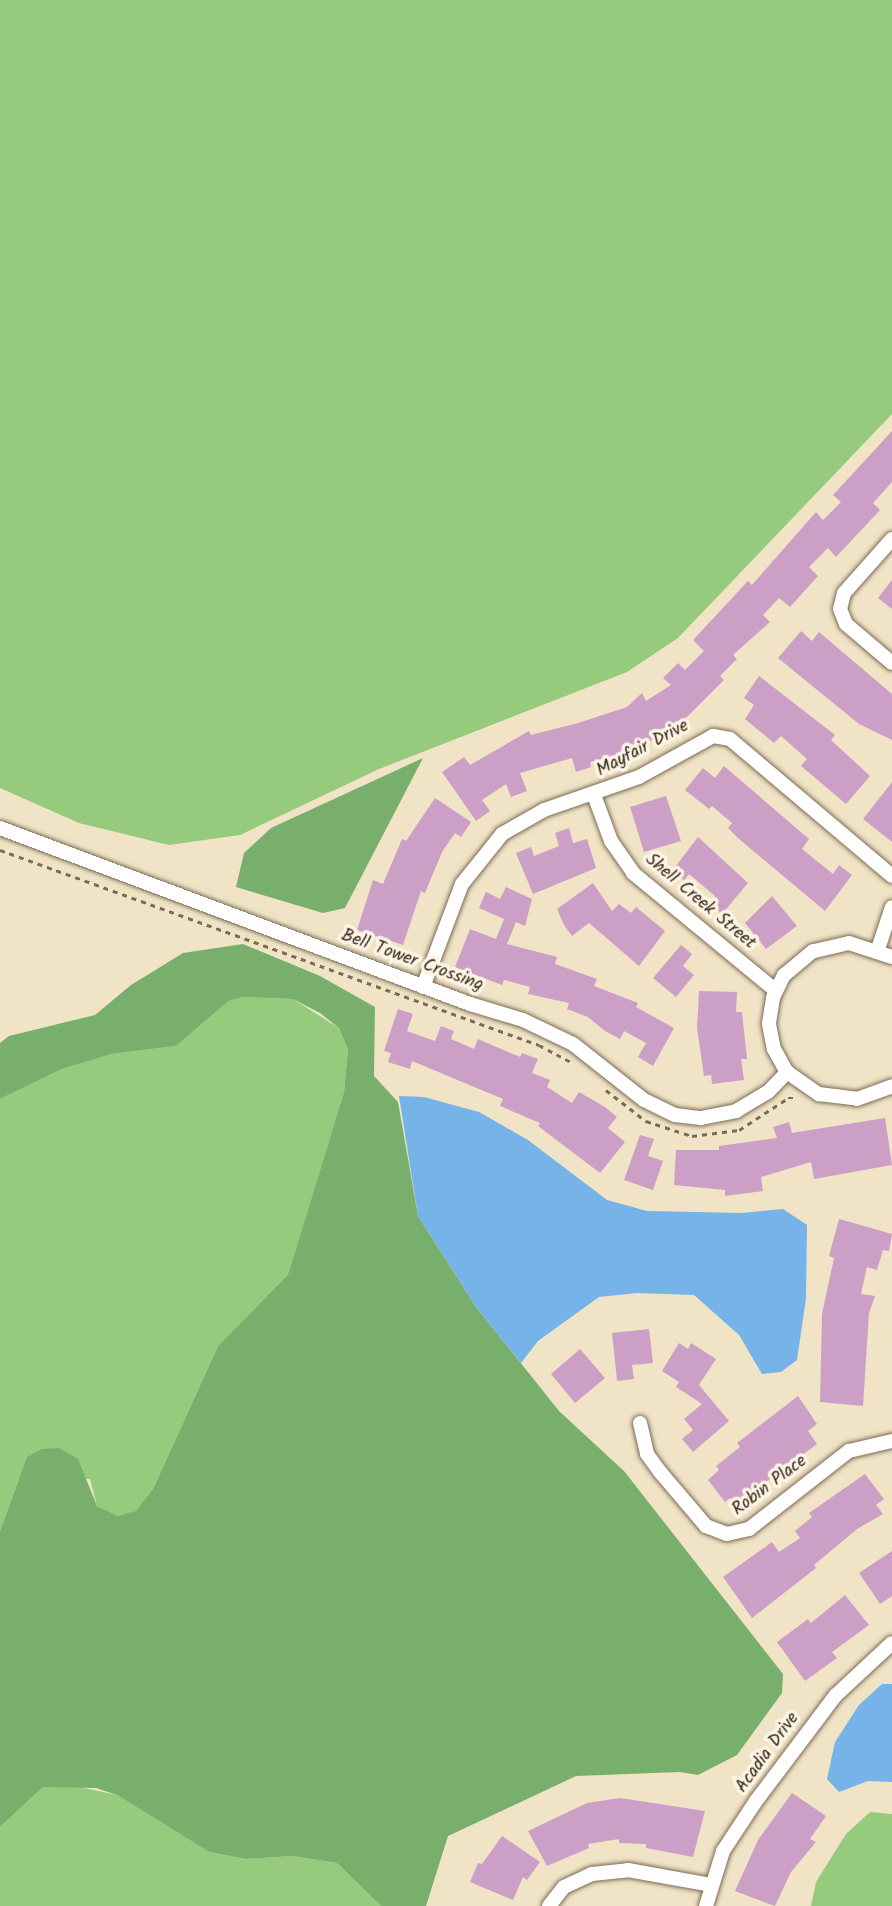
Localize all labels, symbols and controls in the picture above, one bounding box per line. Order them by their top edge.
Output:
street label: Mayfair Drive [593,716,693,782]
street label: Shell Creek Street [640,850,760,954]
street label: Bell Tower Crossing [338,925,486,997]
street label: Robin Place [728,1451,812,1521]
street label: Acadia Drive [732,1709,804,1797]

